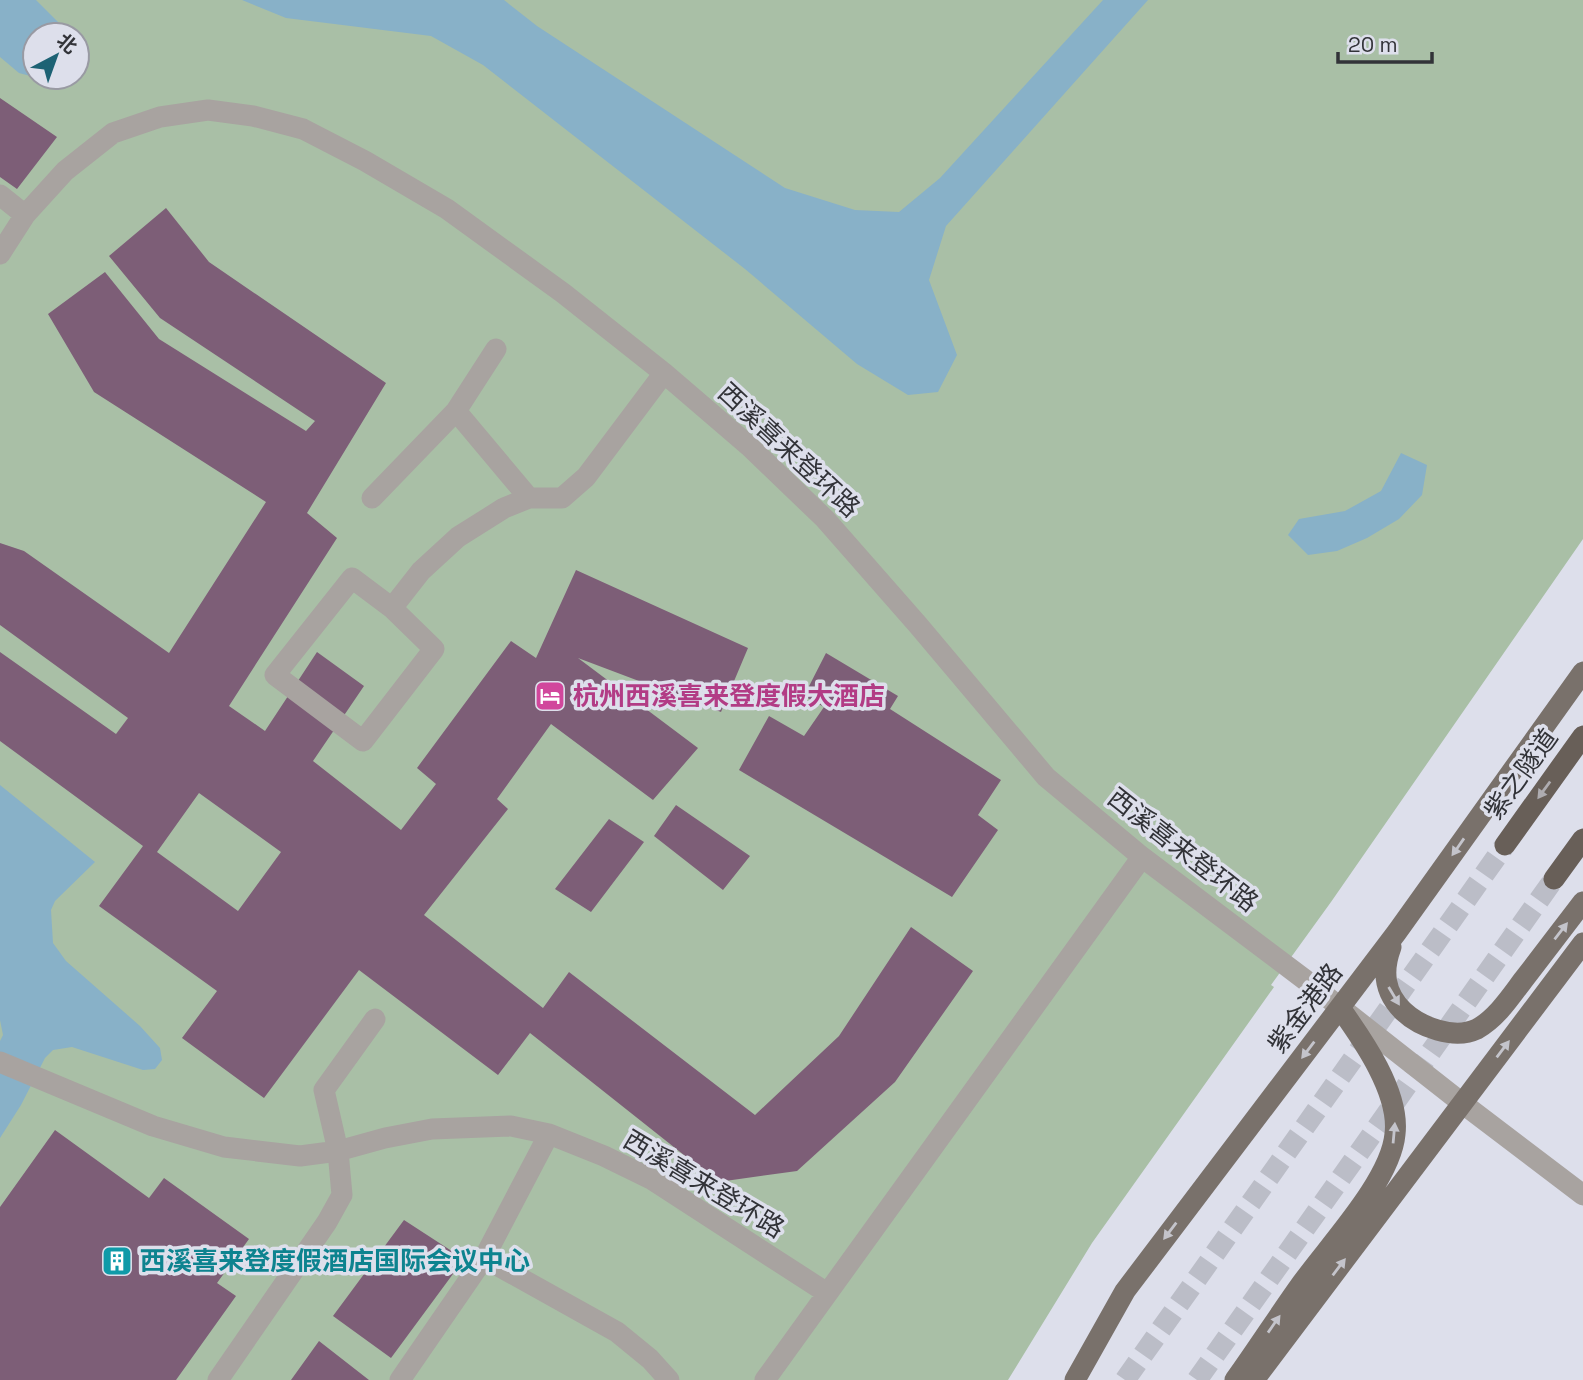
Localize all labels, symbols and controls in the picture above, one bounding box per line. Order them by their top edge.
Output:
north arrow [21,21,91,91]
scale bar [1338,21,1432,65]
text: 北 [51,28,82,59]
text: 20 m [1348,31,1398,58]
street label: 西溪喜来登环路 [711,375,867,525]
hotel icon: 杭州西溪喜来登度假大酒店 [533,679,567,713]
place label: 杭州西溪喜来登度假大酒店 [573,679,885,713]
street label: 紫之隧道 [1477,722,1565,826]
street label: 西溪喜来登环路 [1101,781,1265,919]
one-way arrow [1537,781,1551,799]
one-way arrow [1451,838,1465,856]
one-way arrow [1554,922,1569,940]
street label: 紫金港路 [1260,956,1350,1060]
one-way arrow [1387,987,1400,1006]
one-way arrow [1301,1040,1316,1058]
one-way arrow [1495,1040,1509,1058]
one-way arrow [1389,1122,1400,1144]
street label: 西溪喜来登环路 [617,1123,791,1245]
one-way arrow [1163,1221,1178,1239]
building icon: 西溪喜来登度假酒店国际会议中心 [100,1244,134,1278]
place label: 西溪喜来登度假酒店国际会议中心 [140,1244,530,1278]
one-way arrow [1332,1258,1346,1276]
one-way arrow [1267,1315,1281,1333]

